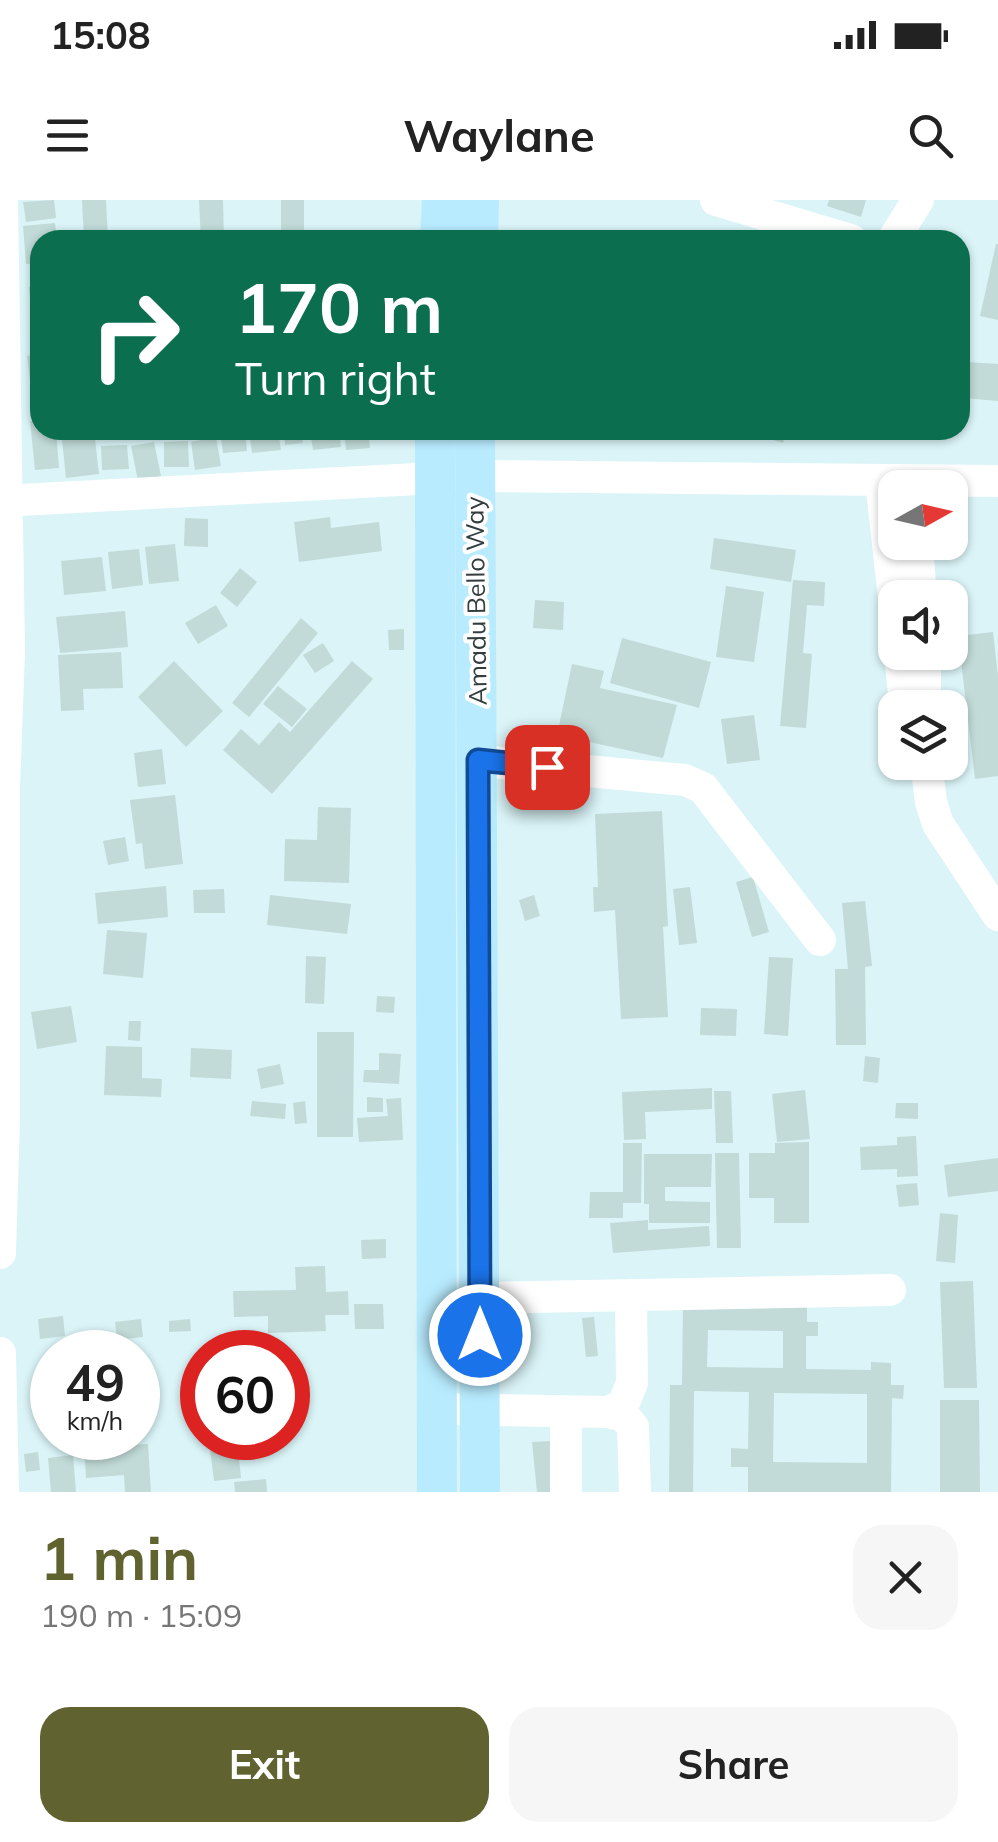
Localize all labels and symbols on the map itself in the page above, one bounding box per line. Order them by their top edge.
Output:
north arrow [878,470,968,560]
street label: Amadu Bello Way [458,496,493,706]
pin [505,725,590,810]
position arrow [428,1283,532,1387]
speed limit sign: 60 [180,1330,310,1460]

